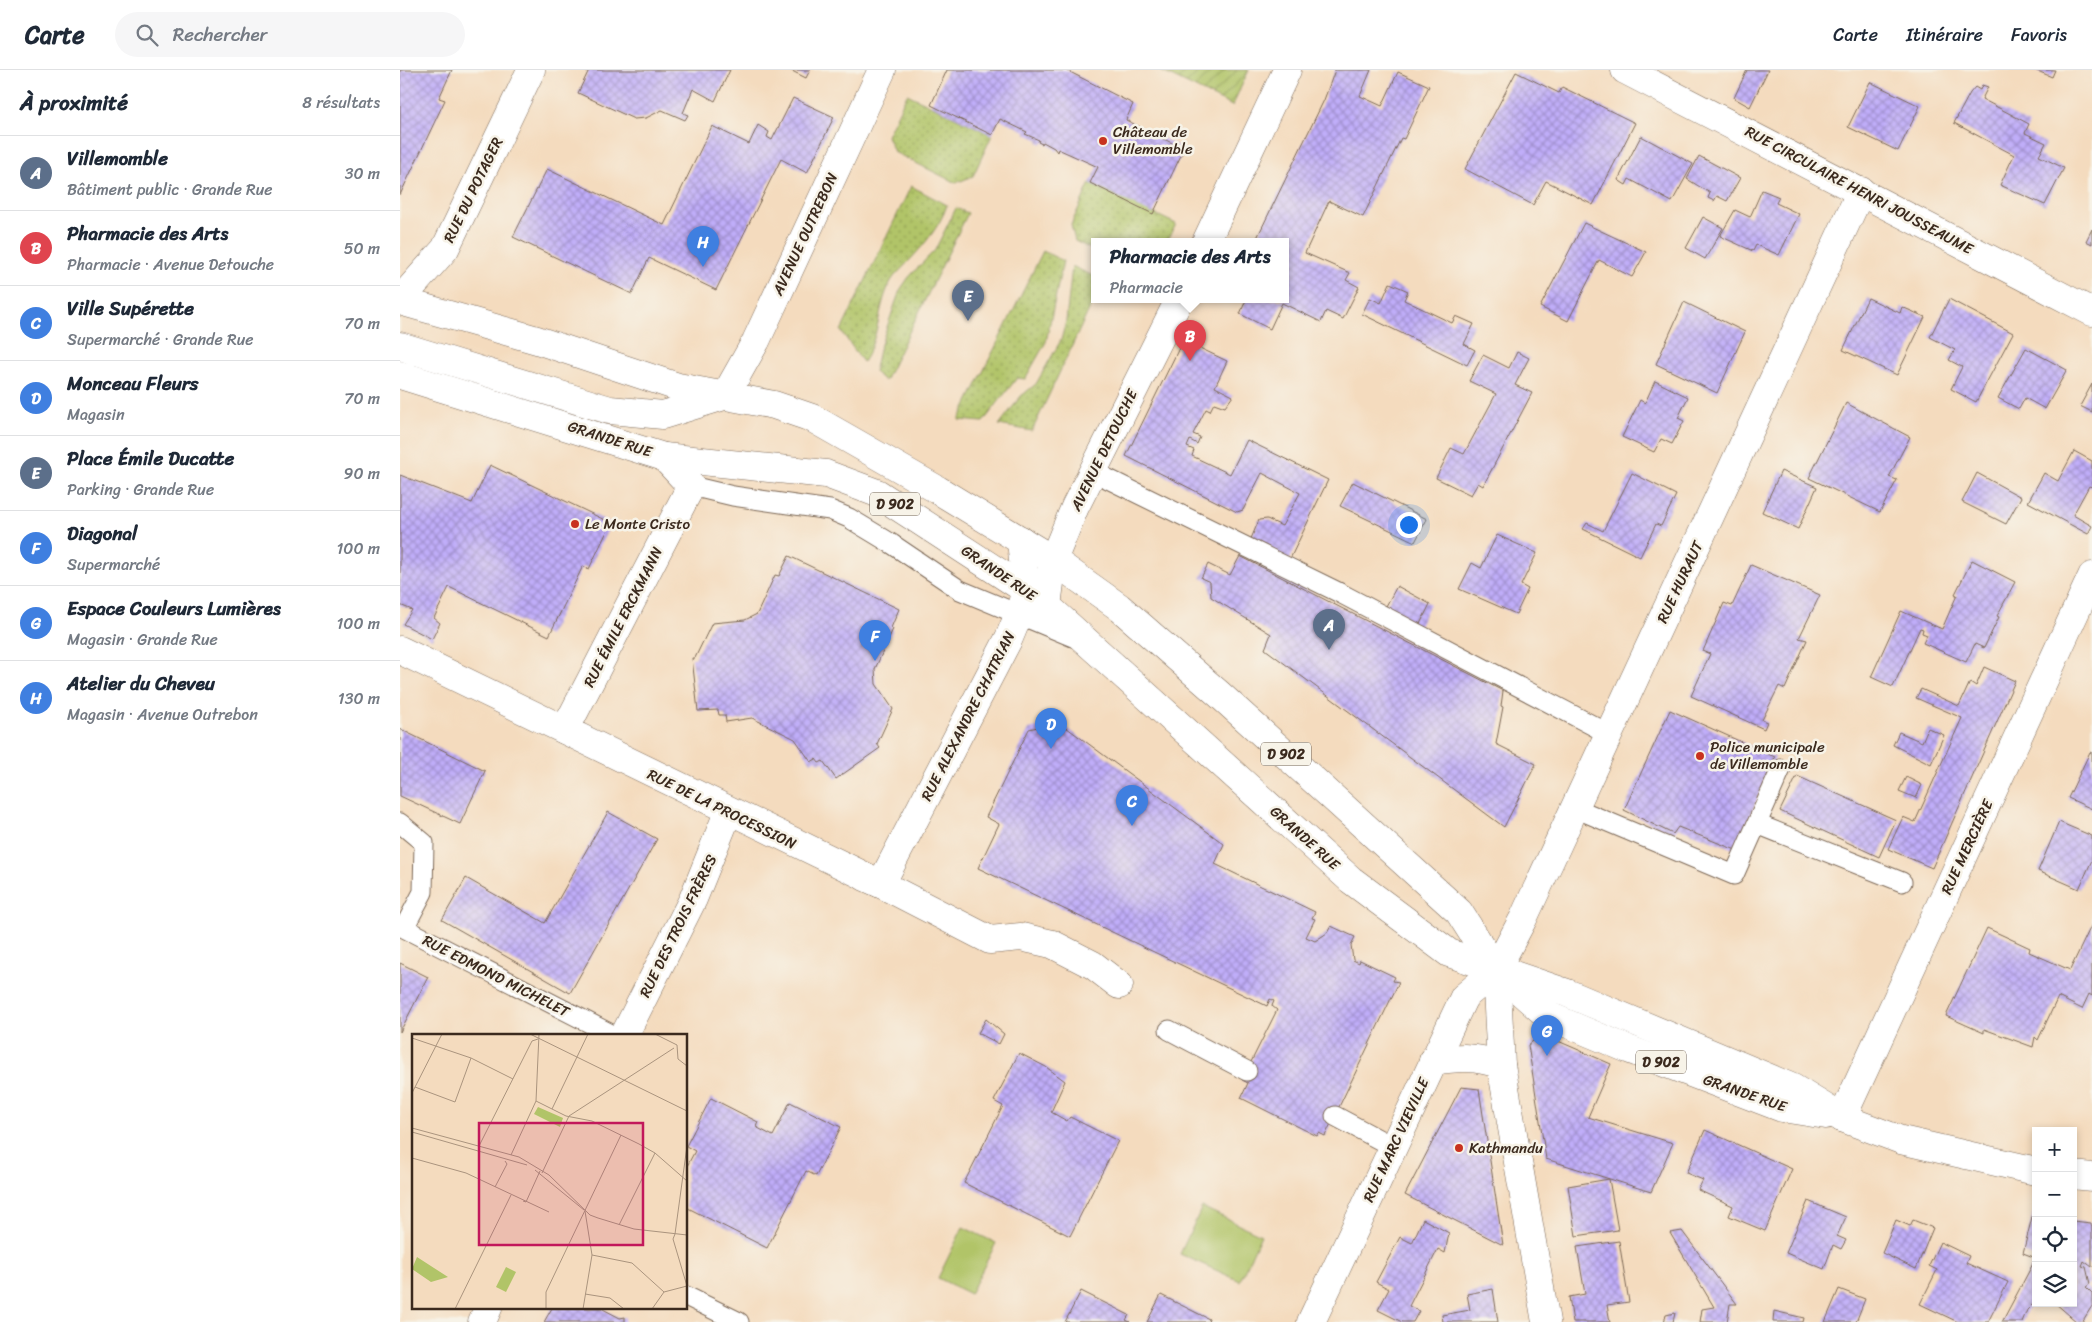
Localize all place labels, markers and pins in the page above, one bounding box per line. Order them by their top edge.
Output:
place label: Château de Villemomble [1113,119,1193,162]
marker: Château de Villemomble [1097,135,1109,147]
pin: H [687,226,719,267]
pin: E [952,280,984,321]
pin: B [1174,320,1206,361]
place label: Le Monte Cristo [585,511,690,537]
marker: Le Monte Cristo [569,518,581,530]
pin: A [1313,609,1345,650]
pin: F [859,620,891,661]
pin: D [1035,708,1067,749]
place label: Police municipale de Villemomble [1710,734,1825,777]
marker: Police municipale de Villemomble [1694,750,1706,762]
pin: C [1116,785,1148,826]
pin: G [1531,1015,1563,1056]
place label: Kathmandu [1469,1135,1543,1161]
marker: Kathmandu [1453,1142,1465,1154]

